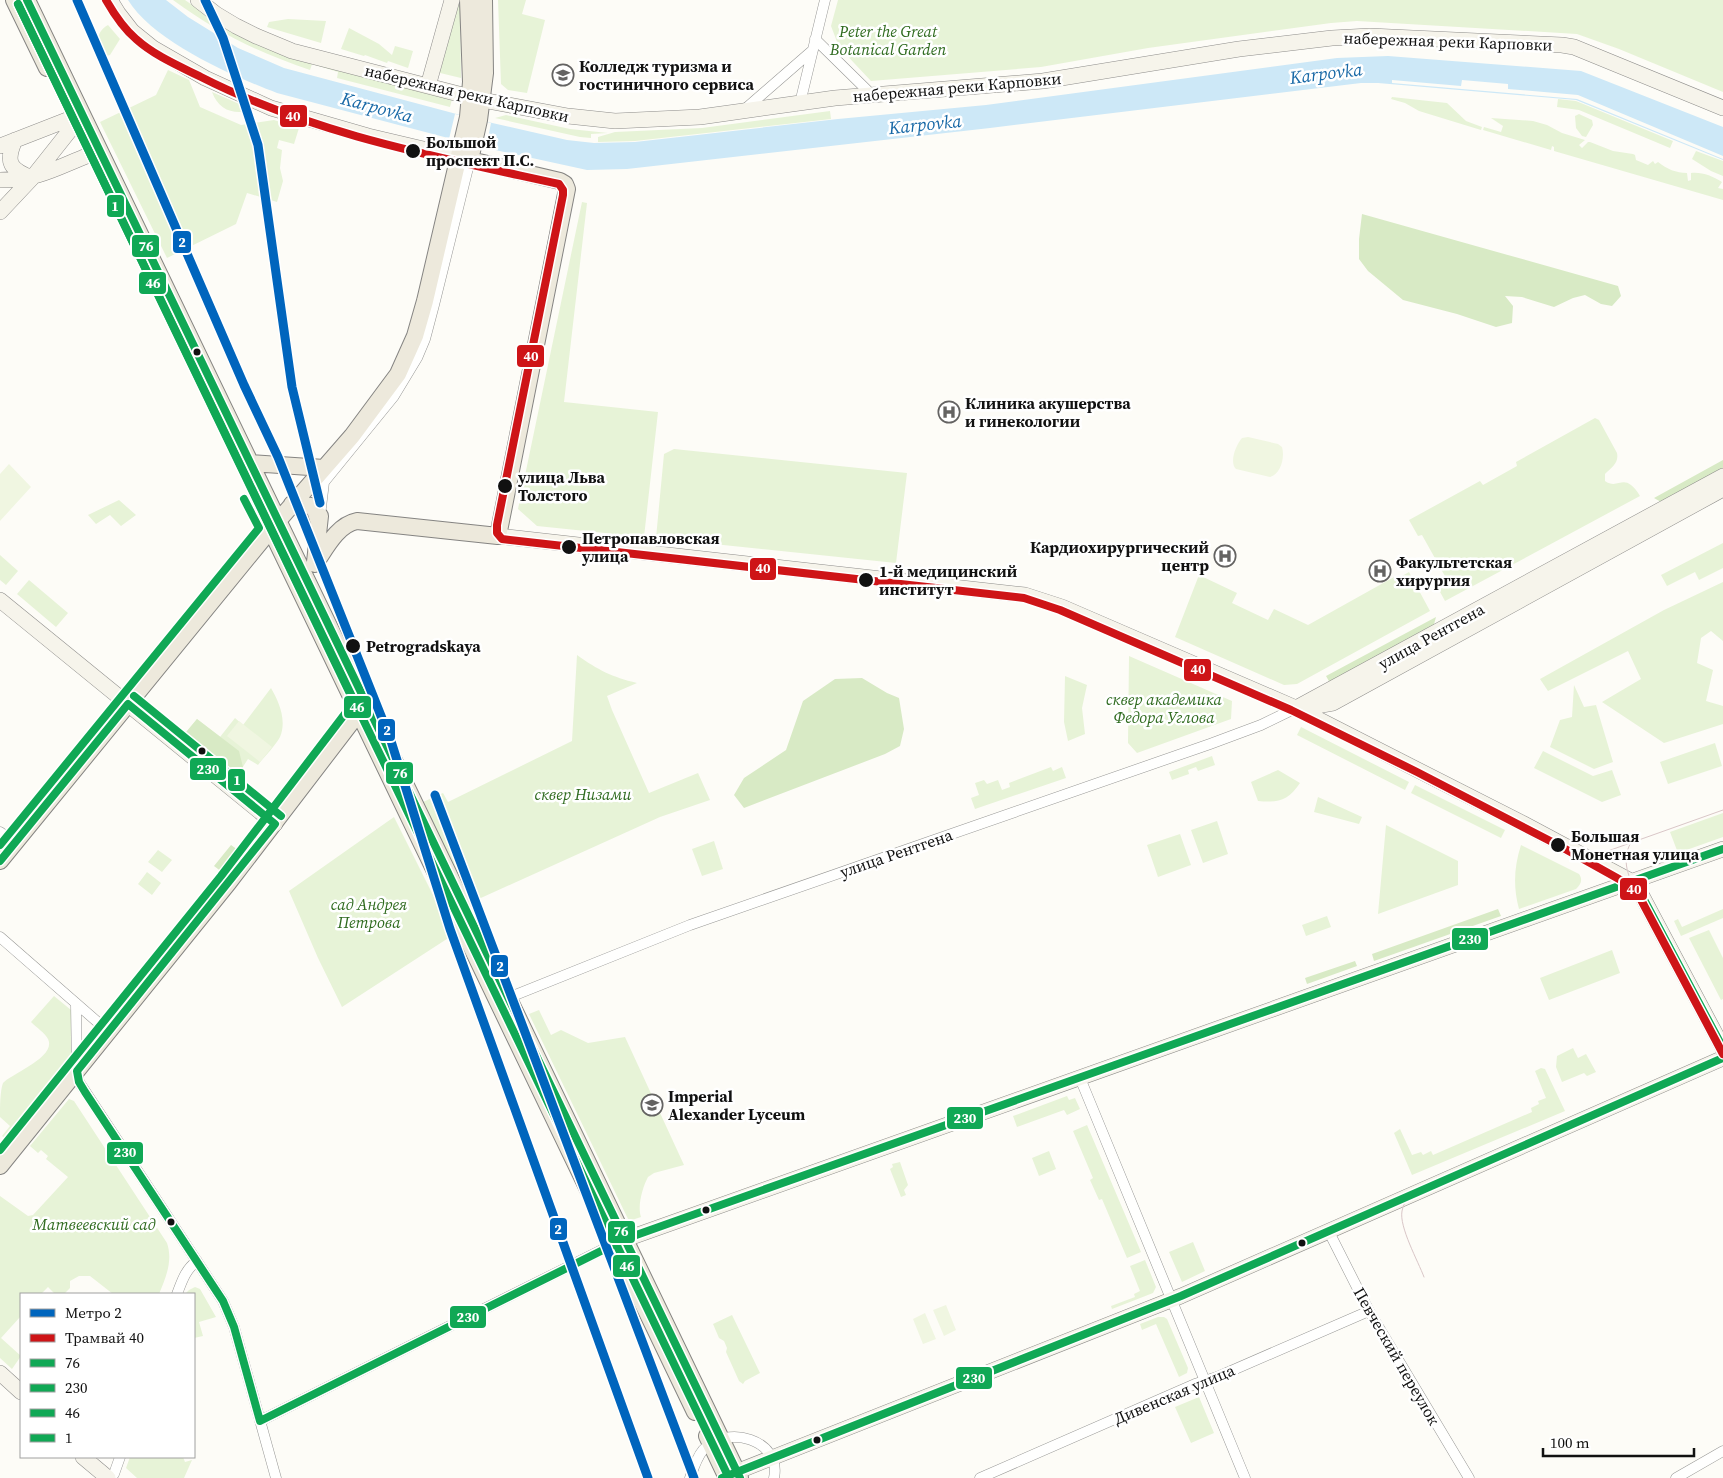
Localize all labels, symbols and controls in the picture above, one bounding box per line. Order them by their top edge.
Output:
park label: Peter the Great Botanical Garden [829,20,946,60]
street label: набережная реки Карповки [1343,26,1553,56]
place label: Колледж туризма и гостиничного сервиса [579,55,755,95]
water label: Karpovka [1287,56,1364,90]
street label: набережная реки Карповки [363,59,571,127]
school or university icon: Колледж туризма и гостиничного сервиса [551,63,575,87]
street label: набережная реки Карповки [852,67,1062,107]
water label: Karpovka [338,85,416,129]
line badge: 40 [279,104,308,128]
text: 40 [285,106,301,126]
water label: Karpovka [886,108,963,140]
place label: Большой проспект П.С. [426,131,534,171]
marker: Большой проспект П.С. [404,142,422,160]
line badge: 1 [106,194,125,218]
text: 1 [111,196,119,216]
line badge: 2 [172,230,192,254]
text: 2 [178,232,186,252]
line badge: 76 [131,234,160,258]
text: 76 [138,236,154,256]
line badge: 46 [138,271,167,295]
text: 46 [145,273,161,293]
line badge: 40 [516,344,545,368]
text: 40 [523,346,539,366]
unlabelled marker [192,347,202,357]
place label: Клиника акушерства и гинекологии [965,392,1131,432]
hospital icon: Клиника акушерства и гинекологии [937,400,961,424]
place label: улица Льва Толстого [517,466,605,506]
marker: улица Льва Толстого [496,477,514,495]
place label: Петропавловская улица [581,527,720,567]
place label: Кардиохирургический центр [1030,536,1210,576]
marker: Петропавловская улица [560,538,578,556]
hospital icon: Кардиохирургический центр [1213,544,1237,568]
place label: Факультетская хирургия [1396,551,1512,591]
line badge: 40 [749,557,777,581]
text: 40 [755,558,771,578]
hospital icon: Факультетская хирургия [1368,559,1392,583]
place label: 1-й медицинский институт [879,560,1018,600]
marker: 1-й медицинский институт [857,571,875,589]
street label: улица Рентгена [1374,597,1489,674]
place label: Petrogradskaya [366,635,481,657]
marker: Petrogradskaya [344,637,362,655]
line badge: 40 [1183,658,1212,682]
text: 40 [1190,659,1206,679]
park label: сквер академика Федора Углова [1106,688,1223,728]
line badge: 46 [343,695,372,719]
text: 46 [349,697,365,717]
line badge: 2 [377,718,396,742]
text: 2 [383,720,391,740]
unlabelled marker [197,746,207,756]
line badge: 230 [189,757,227,781]
text: 230 [197,759,220,779]
line badge: 76 [385,761,414,785]
text: 76 [392,763,408,783]
line badge: 1 [227,768,246,792]
text: 1 [233,770,241,790]
park label: сквер Низами [534,783,632,805]
street label: улица Рентгена [837,823,956,883]
place label: Большая Монетная улица [1571,825,1700,865]
marker: Большая Монетная улица [1549,836,1567,854]
line badge: 40 [1619,877,1648,901]
text: 40 [1626,879,1642,899]
park label: сад Андрея Петрова [331,893,407,933]
line badge: 230 [1451,927,1489,951]
text: 230 [1459,929,1482,949]
line badge: 2 [490,954,509,978]
text: 2 [496,956,504,976]
place label: Imperial Alexander Lyceum [668,1085,806,1125]
school or university icon: Imperial Alexander Lyceum [640,1093,664,1117]
line badge: 230 [946,1106,984,1130]
text: 230 [954,1108,977,1128]
line badge: 230 [106,1141,144,1165]
text: 230 [114,1142,137,1162]
unlabelled marker [701,1205,711,1215]
park label: Матвеевский сад [32,1213,156,1235]
unlabelled marker [166,1217,176,1227]
line badge: 2 [549,1217,568,1241]
text: 2 [554,1219,562,1239]
line badge: 76 [607,1220,636,1244]
text: 76 [613,1221,629,1241]
unlabelled marker [1297,1238,1307,1248]
line badge: 46 [612,1254,641,1278]
text: 46 [619,1256,635,1276]
street label: Певческий переулок [1349,1283,1446,1429]
legend [20,1293,195,1458]
text: Метро 2 [65,1302,122,1323]
line badge: 230 [449,1305,487,1329]
text: 230 [457,1307,480,1327]
text: Трамвай 40 [65,1327,144,1348]
text: 76 [65,1352,80,1373]
street label: Дивенская улица [1110,1358,1239,1429]
line badge: 230 [955,1366,993,1390]
text: 230 [963,1368,986,1388]
text: 230 [65,1377,88,1398]
text: 46 [65,1402,80,1423]
scale bar [1543,1426,1694,1458]
text: 1 [65,1427,73,1448]
text: 100 m [1550,1432,1590,1453]
unlabelled marker [812,1435,822,1445]

